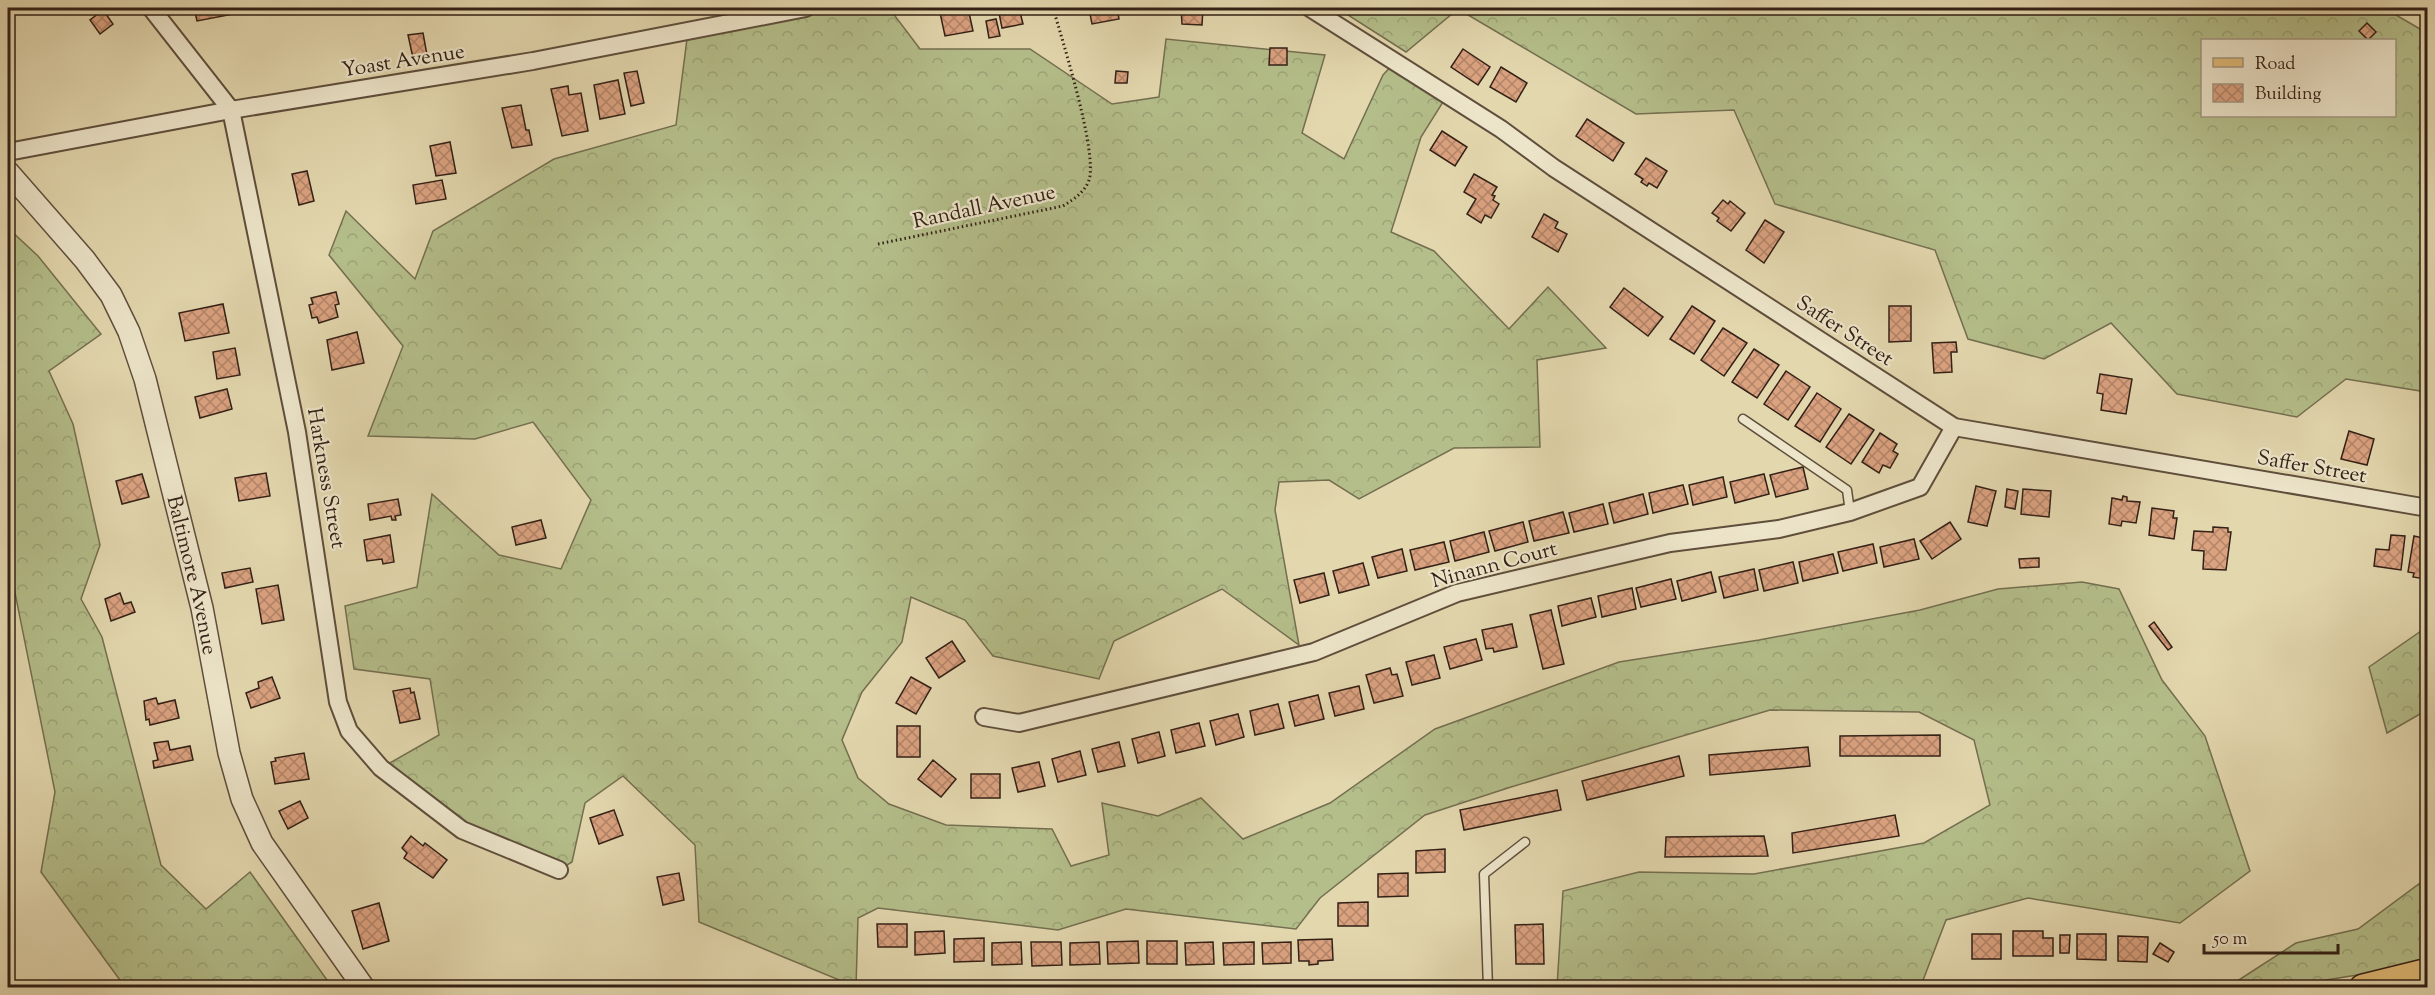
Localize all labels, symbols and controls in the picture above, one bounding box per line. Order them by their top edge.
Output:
street label: Yoast Avenue [340,37,467,87]
legend [2201,39,2396,117]
text: Road [2255,52,2295,78]
text: Building [2255,82,2321,108]
street label: Randall Avenue [910,178,1058,238]
street label: Saffer Street [1789,289,1899,374]
street label: Harkness Street [298,406,352,551]
street label: Saffer Street [2254,444,2369,492]
street label: Baltimore Avenue [158,493,223,657]
street label: Ninann Court [1428,535,1561,597]
scale bar [2204,917,2338,955]
text: 50 m [2212,927,2248,953]

